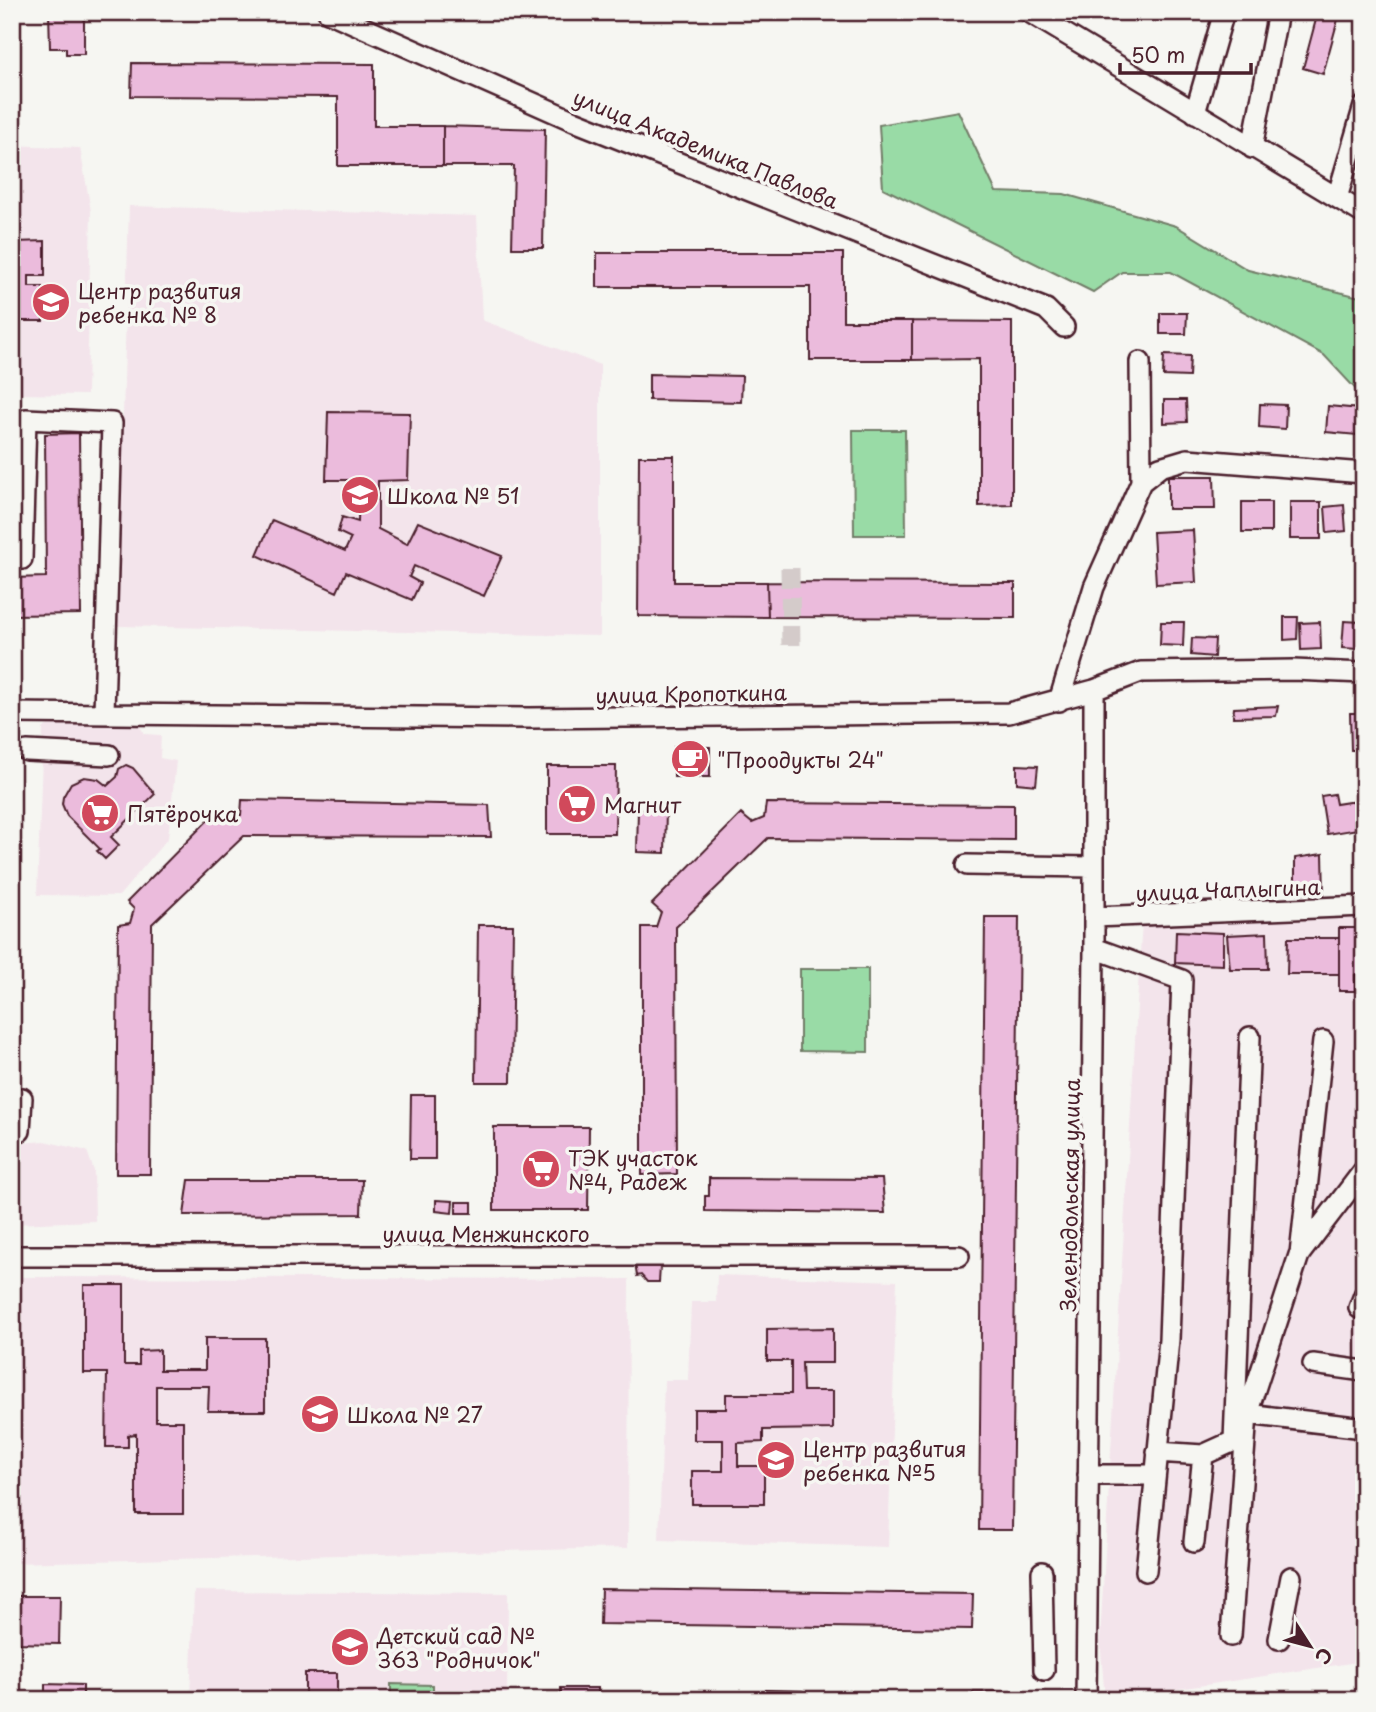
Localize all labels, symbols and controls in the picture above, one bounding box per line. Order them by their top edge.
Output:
scale bar [1120,32,1252,76]
text: 50 m [1131,38,1185,70]
street label: улица Академика Павлова [569,80,843,216]
place label: Центр развития ребенка № 8 [78,274,242,330]
school or university icon: Центр развития ребенка № 8 [30,281,72,323]
school or university icon: Школа № 51 [339,474,381,516]
place label: Школа № 51 [387,479,519,511]
street label: улица Кропоткина [595,675,788,711]
cafe icon: "Проодукты 24" [669,738,711,780]
place label: "Проодукты 24" [717,743,884,775]
supermarket icon: Магнит [556,783,598,825]
place label: Магнит [604,788,681,820]
supermarket icon: Пятёрочка [79,792,121,834]
place label: Пятёрочка [127,797,239,829]
street label: улица Чаплыгина [1135,870,1322,908]
street label: Зеленодольская улица [1051,1077,1087,1312]
place label: ТЭК участок №4, Радеж [568,1141,698,1197]
supermarket icon: ТЭК участок №4, Радеж [520,1148,562,1190]
street label: улица Менжинского [382,1217,590,1249]
school or university icon: Школа № 27 [299,1393,341,1435]
place label: Школа № 27 [347,1398,483,1430]
place label: Центр развития ребенка №5 [803,1432,967,1488]
school or university icon: Центр развития ребенка №5 [755,1439,797,1481]
north arrow [1274,1610,1344,1680]
place label: Детский сад № 363 "Родничок" [376,1619,541,1675]
school or university icon: Детский сад № 363 "Родничок" [329,1626,371,1668]
text: С [1309,1643,1340,1671]

